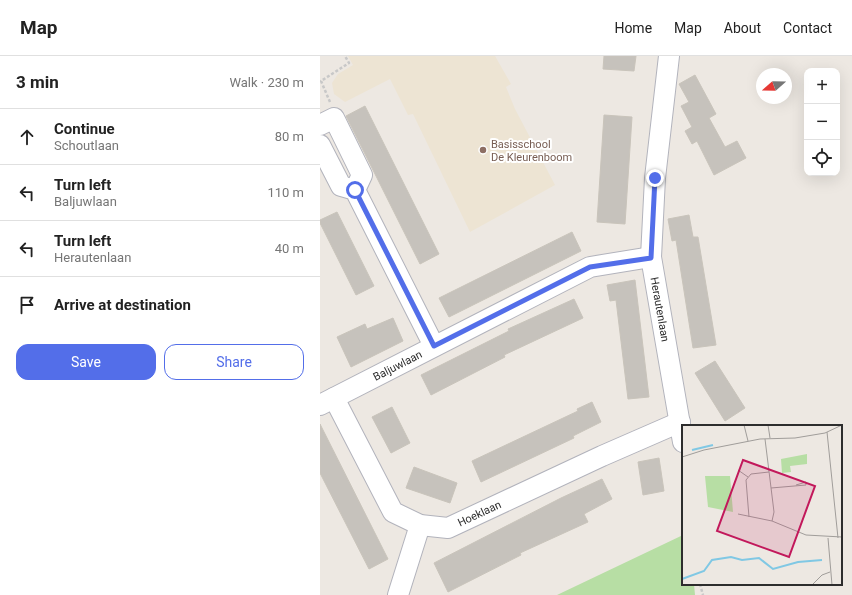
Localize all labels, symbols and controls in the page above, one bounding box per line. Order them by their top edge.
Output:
text: Map [20,16,58,39]
text: Home [614,20,652,36]
text: Map [674,20,702,36]
text: About [724,20,761,36]
text: Contact [783,20,832,36]
north arrow [756,68,792,104]
map controls [804,68,840,176]
button: + [804,68,840,104]
text: 3 min [16,72,59,92]
text: Walk · 230 m [229,75,304,90]
button: − [804,104,840,140]
text: Continue [54,120,115,138]
icon: ahead [16,126,38,148]
text: 80 m [275,129,304,144]
text: Schoutlaan [54,138,119,153]
place label: Basisschool De Kleurenboom [491,138,572,164]
button: locate [804,140,840,176]
marker: Basisschool De Kleurenboom [478,145,488,155]
route end [646,169,664,187]
text: Turn left [54,176,111,194]
route start [346,181,364,199]
icon: left [16,182,38,204]
text: 110 m [267,185,304,200]
text: Baljuwlaan [54,194,117,209]
text: Turn left [54,232,111,250]
icon: left [16,238,38,260]
text: 40 m [275,241,304,256]
text: Herautenlaan [54,250,131,265]
street label: Herautenlaan [648,276,672,343]
icon: arrive [16,294,38,316]
text: Arrive at destination [54,296,191,314]
button: Save [16,344,156,380]
button: Share [164,344,304,380]
street label: Baljuwlaan [371,348,424,384]
inset map [682,425,842,585]
street label: Hoeklaan [456,498,503,530]

